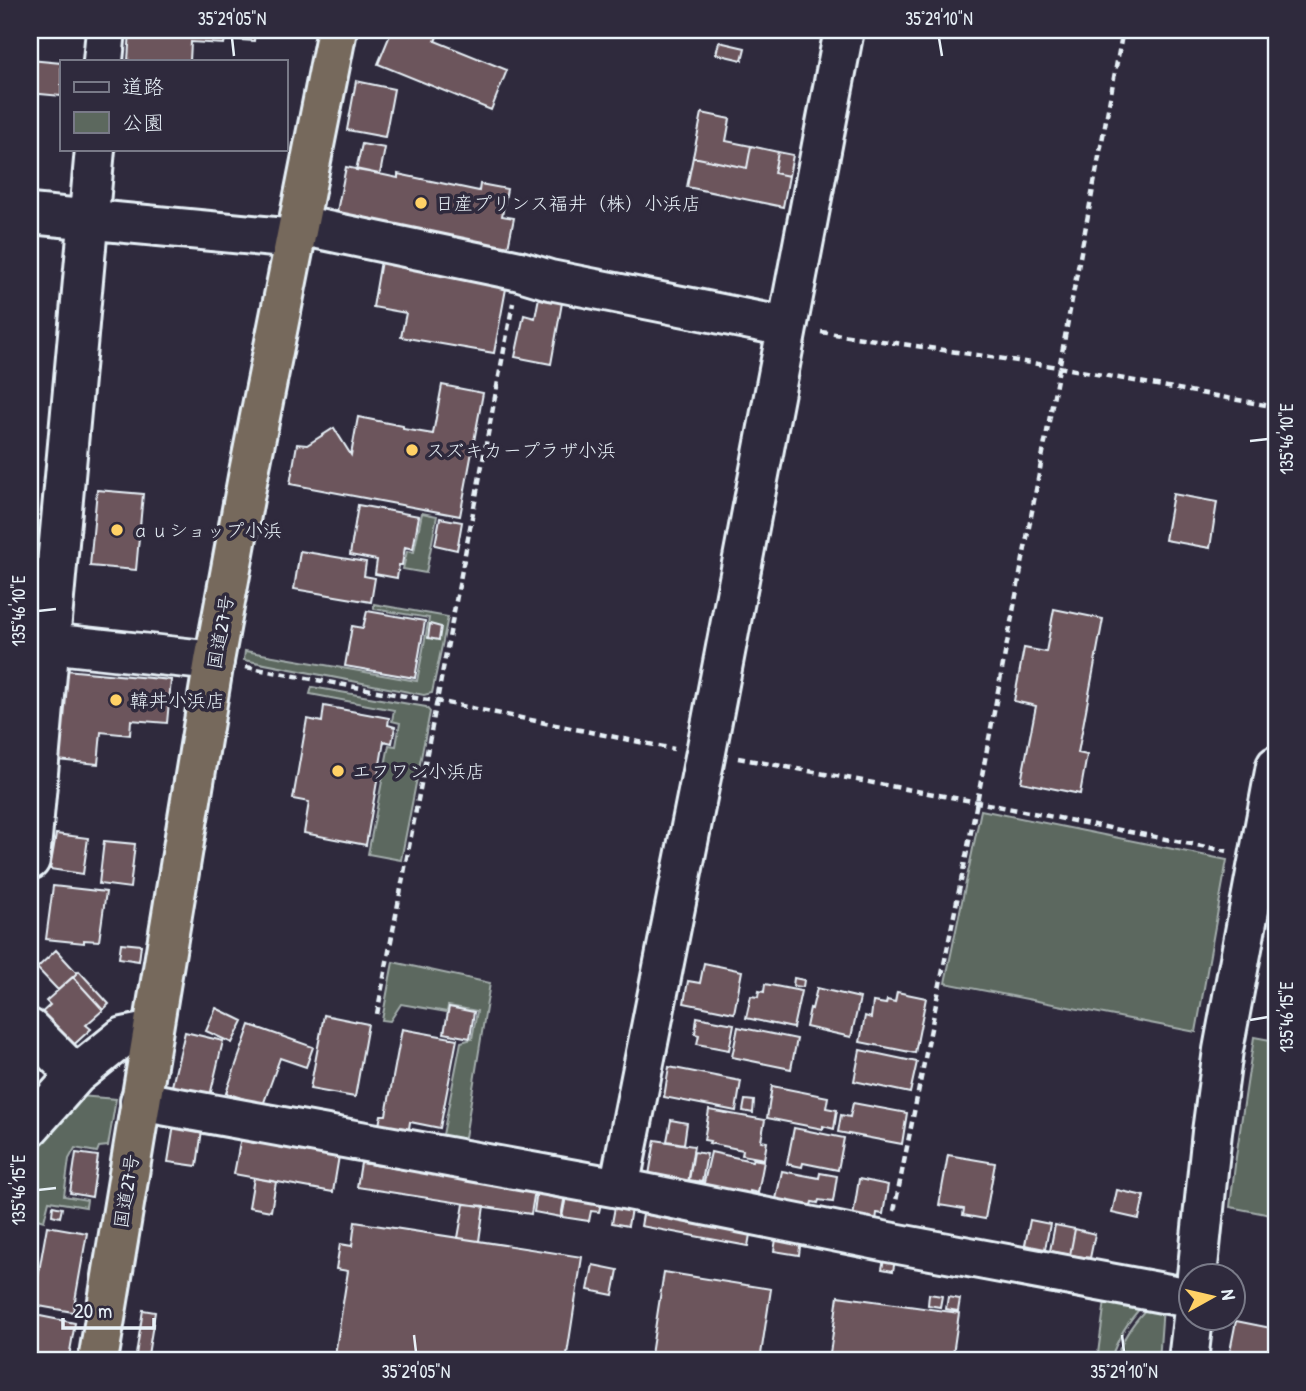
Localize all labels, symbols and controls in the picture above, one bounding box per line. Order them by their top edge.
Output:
text: 35°29'05"N [198,6,266,31]
text: 35°29'10"N [905,6,973,31]
legend [60,60,287,150]
text: 道路 [122,72,164,101]
text: 公園 [122,108,164,137]
place label: 日産プリンス福井（株）小浜店 [435,190,701,216]
marker: 日産プリンス福井（株）小浜店 [413,195,429,211]
text: 135°46'10"E [1274,403,1299,475]
place label: スズキカープラザ小浜 [426,437,616,463]
marker: スズキカープラザ小浜 [404,442,420,458]
place label: ａｕショップ小浜 [131,517,282,543]
marker: ａｕショップ小浜 [109,522,125,538]
text: 135°46'10"E [6,575,31,647]
street label: 国道27号 [201,593,239,671]
place label: 韓丼小浜店 [130,687,225,713]
marker: 韓丼小浜店 [108,692,124,708]
place label: エフワン小浜店 [352,758,485,784]
marker: エフワン小浜店 [330,763,346,779]
text: 135°46'15"E [1274,982,1299,1052]
street label: 国道27号 [107,1152,145,1230]
text: 135°46'15"E [6,1155,31,1225]
north arrow [1176,1262,1246,1332]
scale bar [63,1286,154,1330]
text: N [1215,1288,1242,1301]
text: 20 m [74,1296,112,1325]
text: 35°29'05"N [382,1359,450,1384]
text: 35°29'10"N [1090,1359,1158,1384]

